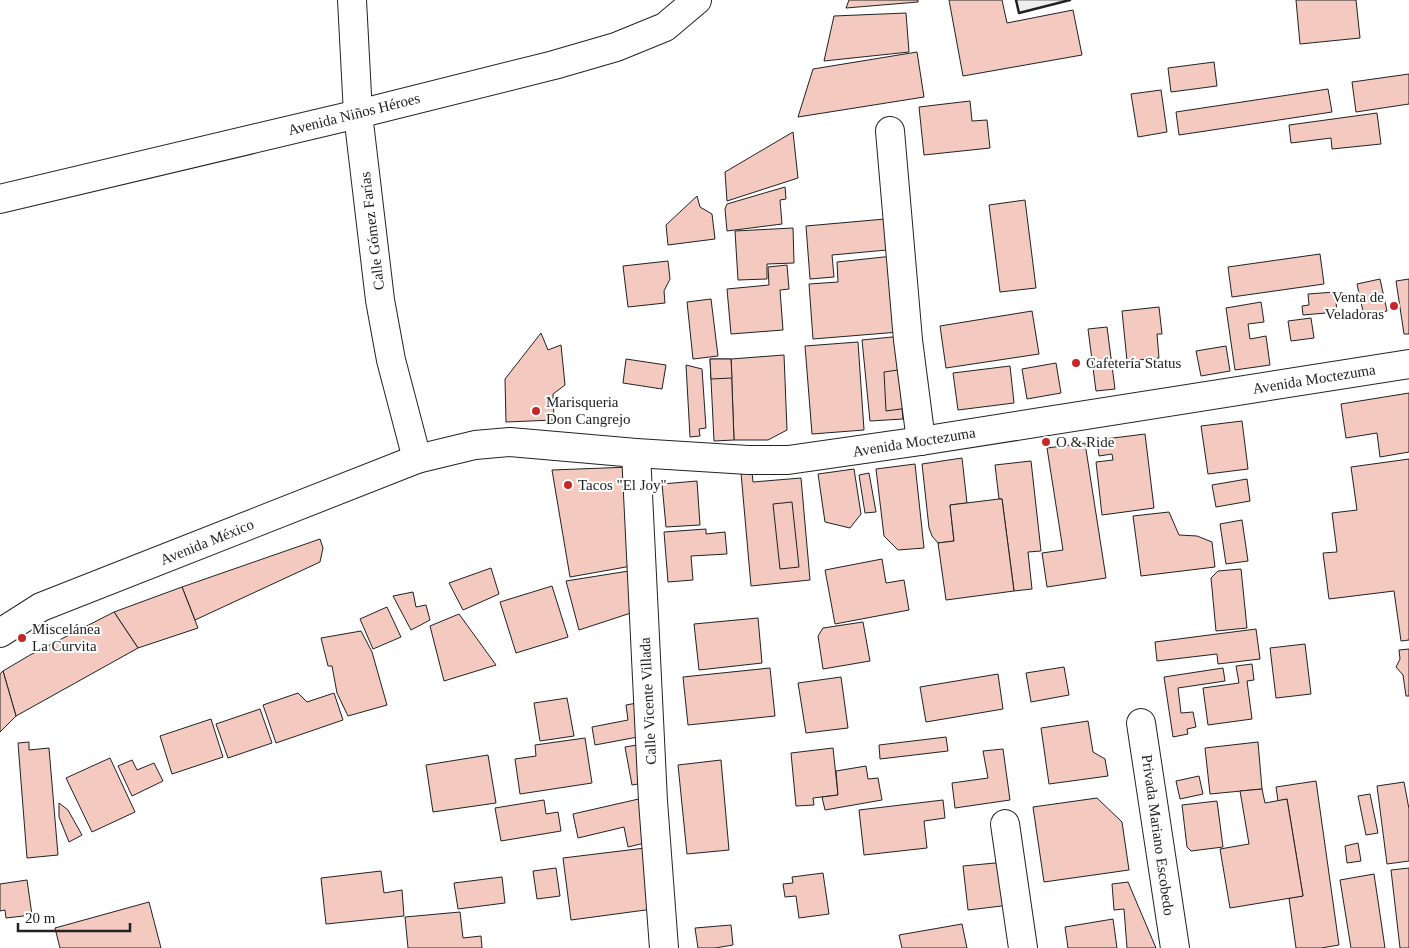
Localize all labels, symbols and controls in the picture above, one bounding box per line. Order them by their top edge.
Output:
street label: Avenida Niños Héroes [286,90,422,138]
street label: Calle Gómez Farías [357,171,387,291]
place label: Venta de Veladoras [1325,289,1384,322]
marker: Venta de Veladoras [1388,300,1400,312]
place label: Cafetería Status [1086,355,1182,371]
marker: Cafetería Status [1070,357,1082,369]
street label: Avenida Moctezuma [1251,361,1377,397]
place label: Marisqueria Don Cangrejo [546,394,631,427]
marker: Marisqueria Don Cangrejo [530,405,542,417]
street label: Avenida Moctezuma [851,424,977,460]
place label: O & Ride [1056,434,1115,450]
marker: O & Ride [1040,436,1052,448]
place label: Tacos "El Joy" [578,477,667,493]
marker: Tacos "El Joy" [562,479,574,491]
street label: Avenida México [158,516,256,568]
place label: Miscelánea La Curvita [32,621,101,654]
marker: Miscelánea La Curvita [16,632,28,644]
street label: Calle Vicente Villada [637,637,659,765]
street label: Privada Mariano Escobedo [1139,753,1177,917]
scale bar [18,900,130,932]
text: 20 m [25,910,56,926]

